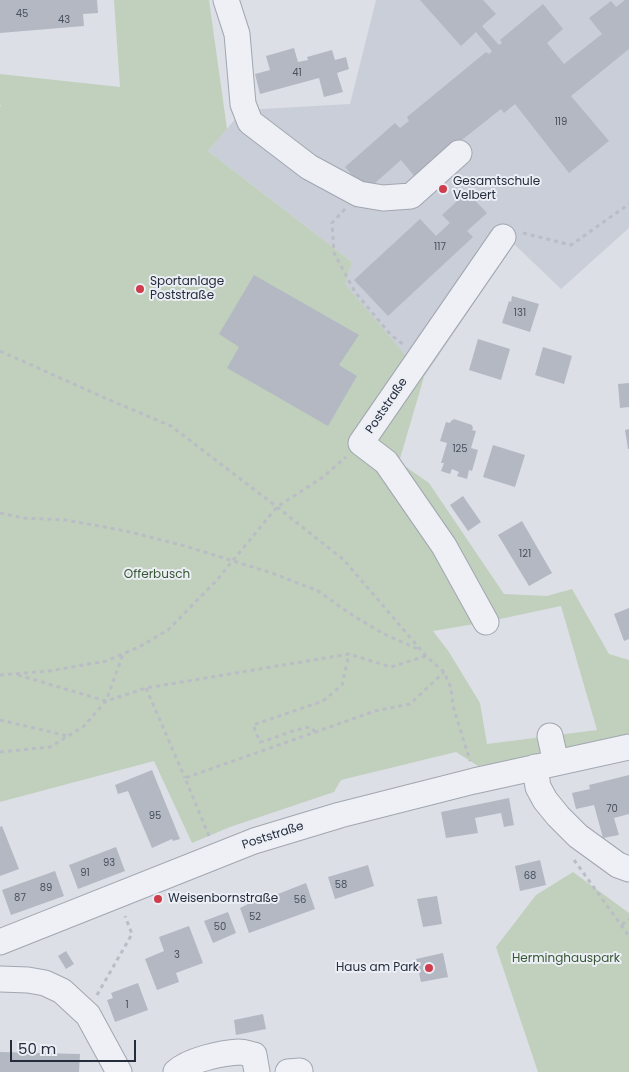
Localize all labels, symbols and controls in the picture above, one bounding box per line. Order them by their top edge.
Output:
house number: 45 [16,8,28,20]
house number: 43 [58,14,70,26]
house number: 41 [292,67,302,79]
house number: 119 [555,116,567,128]
place label: Gesamtschule Velbert [453,175,540,203]
marker: Gesamtschule Velbert [437,183,449,195]
house number: 117 [434,241,446,253]
place label: Sportanlage Poststraße [150,275,224,303]
marker: Sportanlage Poststraße [134,283,146,295]
house number: 131 [514,307,526,319]
street label: Poststraße [363,375,411,437]
house number: 125 [452,443,468,455]
house number: 121 [519,548,531,560]
park label: Offerbusch [124,568,190,582]
house number: 70 [606,803,618,815]
house number: 95 [149,810,161,822]
street label: Poststraße [240,819,306,853]
house number: 93 [103,857,115,869]
house number: 91 [80,867,90,879]
house number: 68 [524,870,536,882]
house number: 58 [335,879,347,891]
house number: 89 [40,882,52,894]
house number: 87 [14,892,26,904]
place label: Weisenbornstraße [168,892,278,906]
marker: Weisenbornstraße [152,893,164,905]
house number: 56 [294,894,306,906]
house number: 52 [249,911,261,923]
house number: 50 [214,921,226,933]
house number: 3 [174,949,180,961]
park label: Herminghauspark [512,952,620,966]
place label: Haus am Park [336,961,419,975]
marker: Haus am Park [423,962,435,974]
house number: 1 [125,999,129,1011]
scale bar [12,1030,139,1062]
text: 50 m [18,1038,56,1059]

